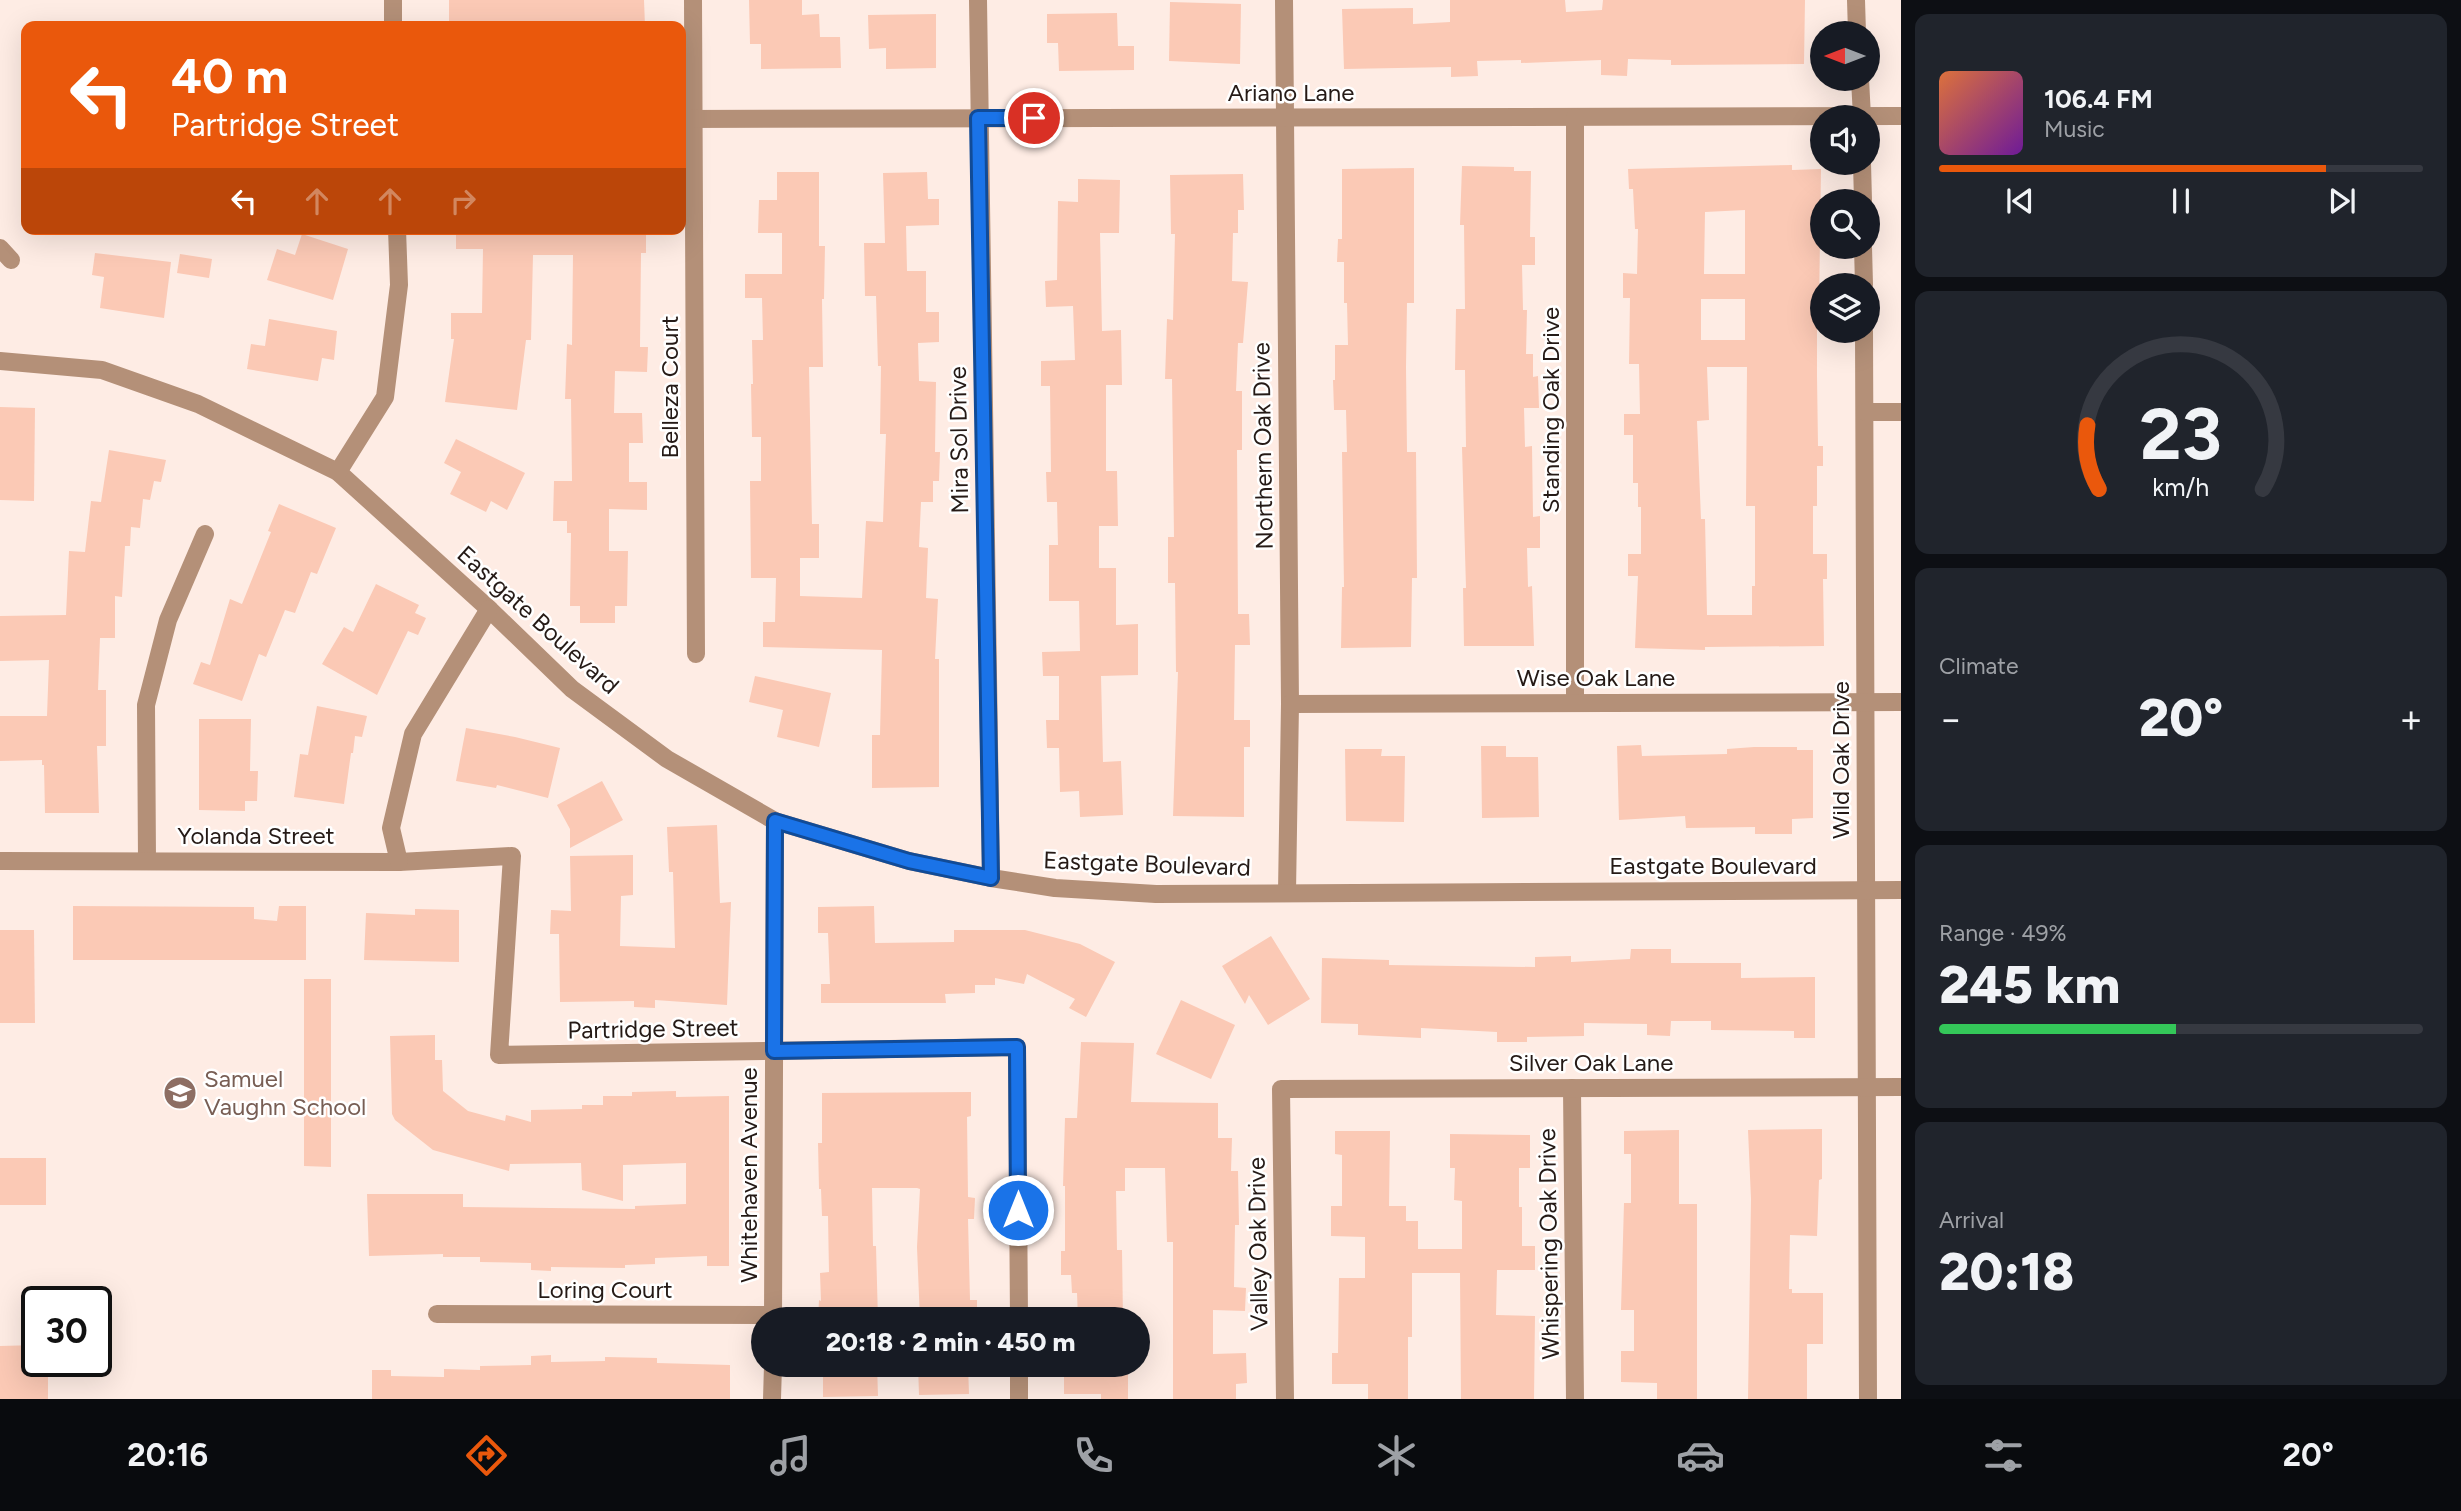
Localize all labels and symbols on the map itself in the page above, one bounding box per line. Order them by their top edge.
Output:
north arrow [1810,21,1880,91]
street label: Ariano Lane [1228,78,1354,107]
pin [1004,88,1064,148]
street label: Standing Oak Drive [1536,307,1565,513]
street label: Belleza Court [655,315,684,459]
street label: Northern Oak Drive [1246,342,1279,550]
street label: Mira Sol Drive [943,366,974,514]
street label: Eastgate Boulevard [451,539,625,700]
street label: Wise Oak Lane [1517,663,1675,692]
street label: Wild Oak Drive [1826,681,1855,839]
street label: Yolanda Street [177,821,335,850]
street label: Eastgate Boulevard [1043,845,1251,882]
street label: Eastgate Boulevard [1609,851,1817,880]
street label: Partridge Street [567,1013,739,1044]
street label: Silver Oak Lane [1509,1048,1673,1077]
place label: Samuel Vaughn School [204,1064,366,1121]
street label: Whitehaven Avenue [734,1067,763,1283]
school or university icon: Samuel Vaughn School [161,1074,199,1112]
street label: Whispering Oak Drive [1532,1128,1565,1360]
street label: Valley Oak Drive [1241,1157,1274,1331]
position arrow [981,1173,1055,1247]
street label: Loring Court [537,1275,673,1304]
speed limit sign: 30 [21,1286,112,1377]

